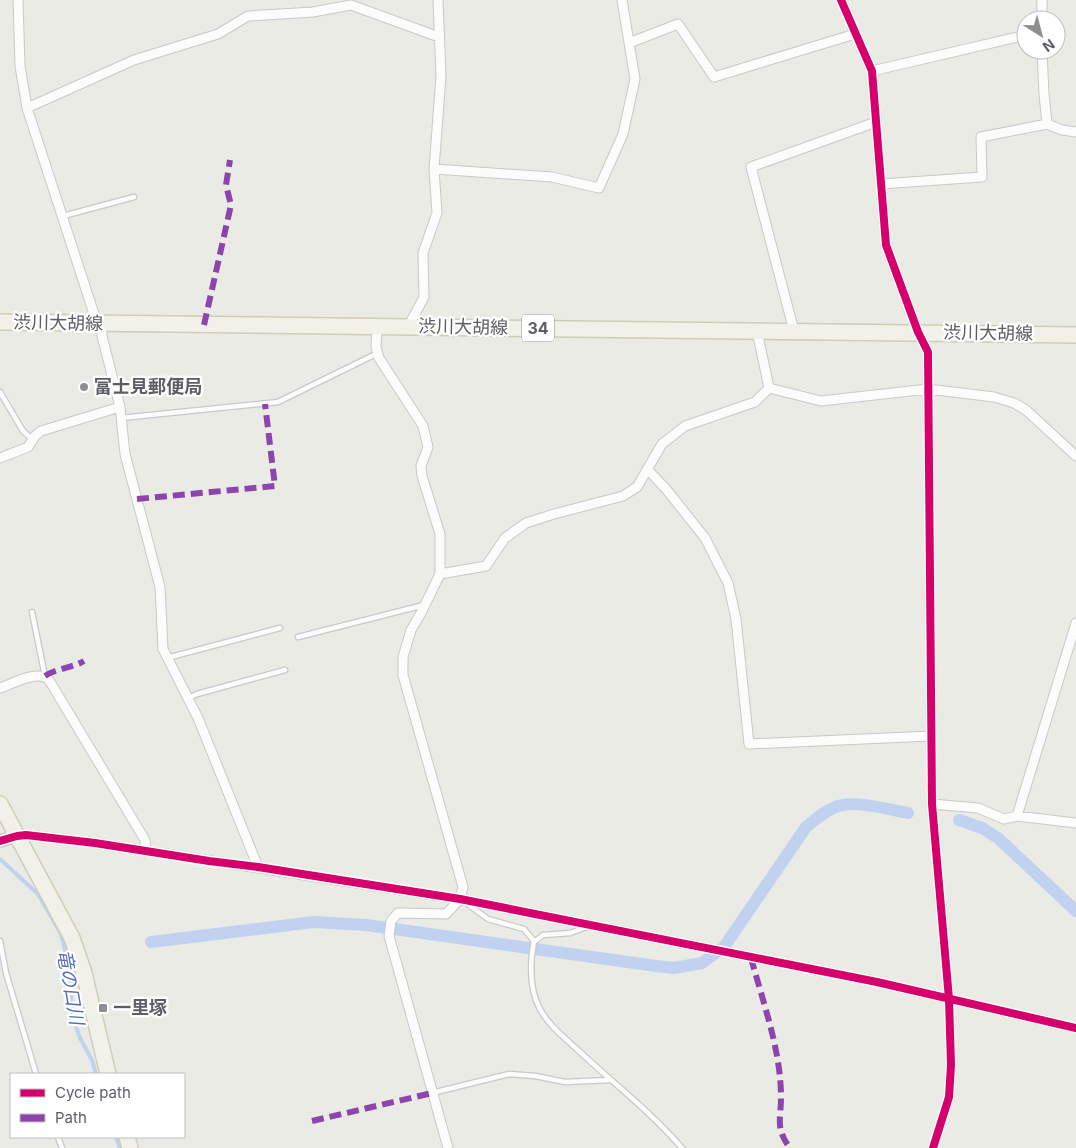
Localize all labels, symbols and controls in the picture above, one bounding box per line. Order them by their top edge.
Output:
north arrow [1016,10,1066,60]
text: N [1040,36,1058,56]
street label: 渋川大胡線 [13,311,103,334]
road number: 34 [522,314,554,342]
street label: 渋川大胡線 [418,315,508,338]
street label: 渋川大胡線 [943,321,1033,344]
place label: 富士見郵便局 [94,376,202,397]
marker: 富士見郵便局 [78,381,90,393]
water label: 竜の口川 [53,948,89,1028]
place label: 一里塚 [113,997,167,1018]
marker: 一里塚 [97,1002,109,1014]
legend [10,1073,185,1138]
text: Cycle path [55,1083,131,1102]
text: Path [55,1108,87,1127]

